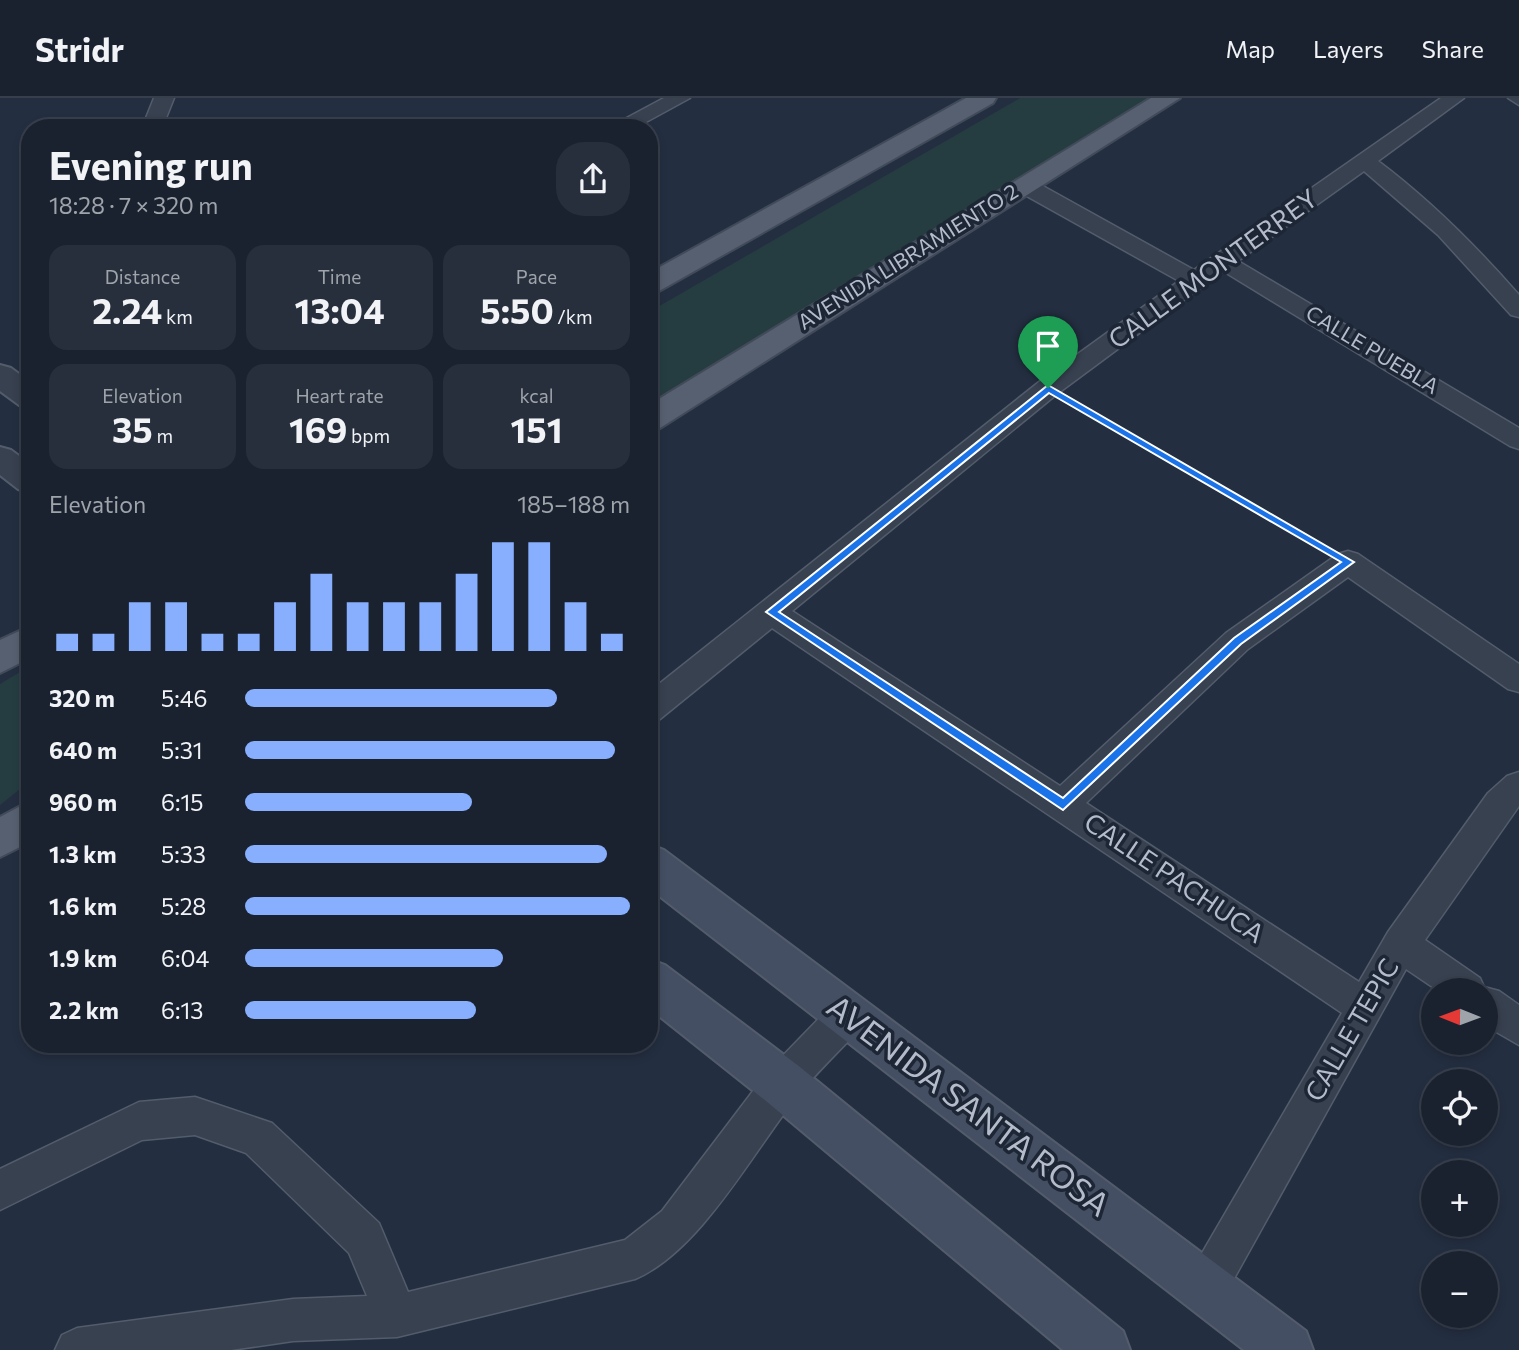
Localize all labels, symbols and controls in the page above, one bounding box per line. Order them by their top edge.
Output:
text: Stridr [35,28,124,69]
text: Map [1226,34,1275,63]
text: Layers [1313,34,1384,63]
text: Share [1422,34,1484,63]
text: Evening run [49,141,253,188]
button: share [556,142,630,216]
street label: AVENIDA LIBRAMIENTO 2 [793,178,1022,334]
street label: CALLE MONTERREY [1102,182,1323,354]
text: 18:28 · 7 × 320 m [49,191,218,219]
text: Distance [105,265,180,288]
text: Time [318,265,361,288]
text: Pace [516,265,557,288]
text: 2.24 [92,288,162,331]
text: 13:04 [294,288,385,331]
text: 5:50 [480,288,554,331]
street label: CALLE PUEBLA [1302,299,1444,398]
text: km [162,305,193,328]
text: /km [554,305,593,328]
pin [1018,316,1078,388]
icon: arrive [1029,327,1067,365]
text: Elevation [102,384,183,407]
text: Heart rate [295,384,384,407]
text: kcal [519,384,554,407]
text: 35 [112,407,153,450]
text: 169 [289,407,347,450]
text: 151 [510,407,563,450]
text: m [153,424,173,447]
text: bpm [347,424,390,447]
text: Elevation [49,490,146,518]
text: 185–188 m [517,490,630,518]
text: 320 m [49,684,115,712]
text: 5:46 [161,684,207,712]
text: 640 m [49,736,117,764]
text: 5:31 [161,736,203,764]
text: 960 m [49,788,117,816]
text: 6:15 [161,788,203,816]
street label: CALLE PACHUCA [1079,805,1271,948]
text: 1.3 km [49,840,117,868]
text: 5:33 [161,840,206,868]
text: 1.6 km [49,892,117,920]
text: 5:28 [161,892,206,920]
text: 1.9 km [49,944,117,972]
text: 6:04 [161,944,209,972]
street label: CALLE TEPIC [1297,952,1404,1106]
north arrow [1421,978,1498,1055]
map controls [1421,978,1498,1328]
street label: AVENIDA SANTA ROSA [820,985,1118,1224]
text: 2.2 km [49,996,119,1024]
text: 6:13 [161,996,203,1024]
button: locate [1421,1069,1498,1146]
button: + [1421,1160,1498,1237]
button: − [1421,1251,1498,1328]

